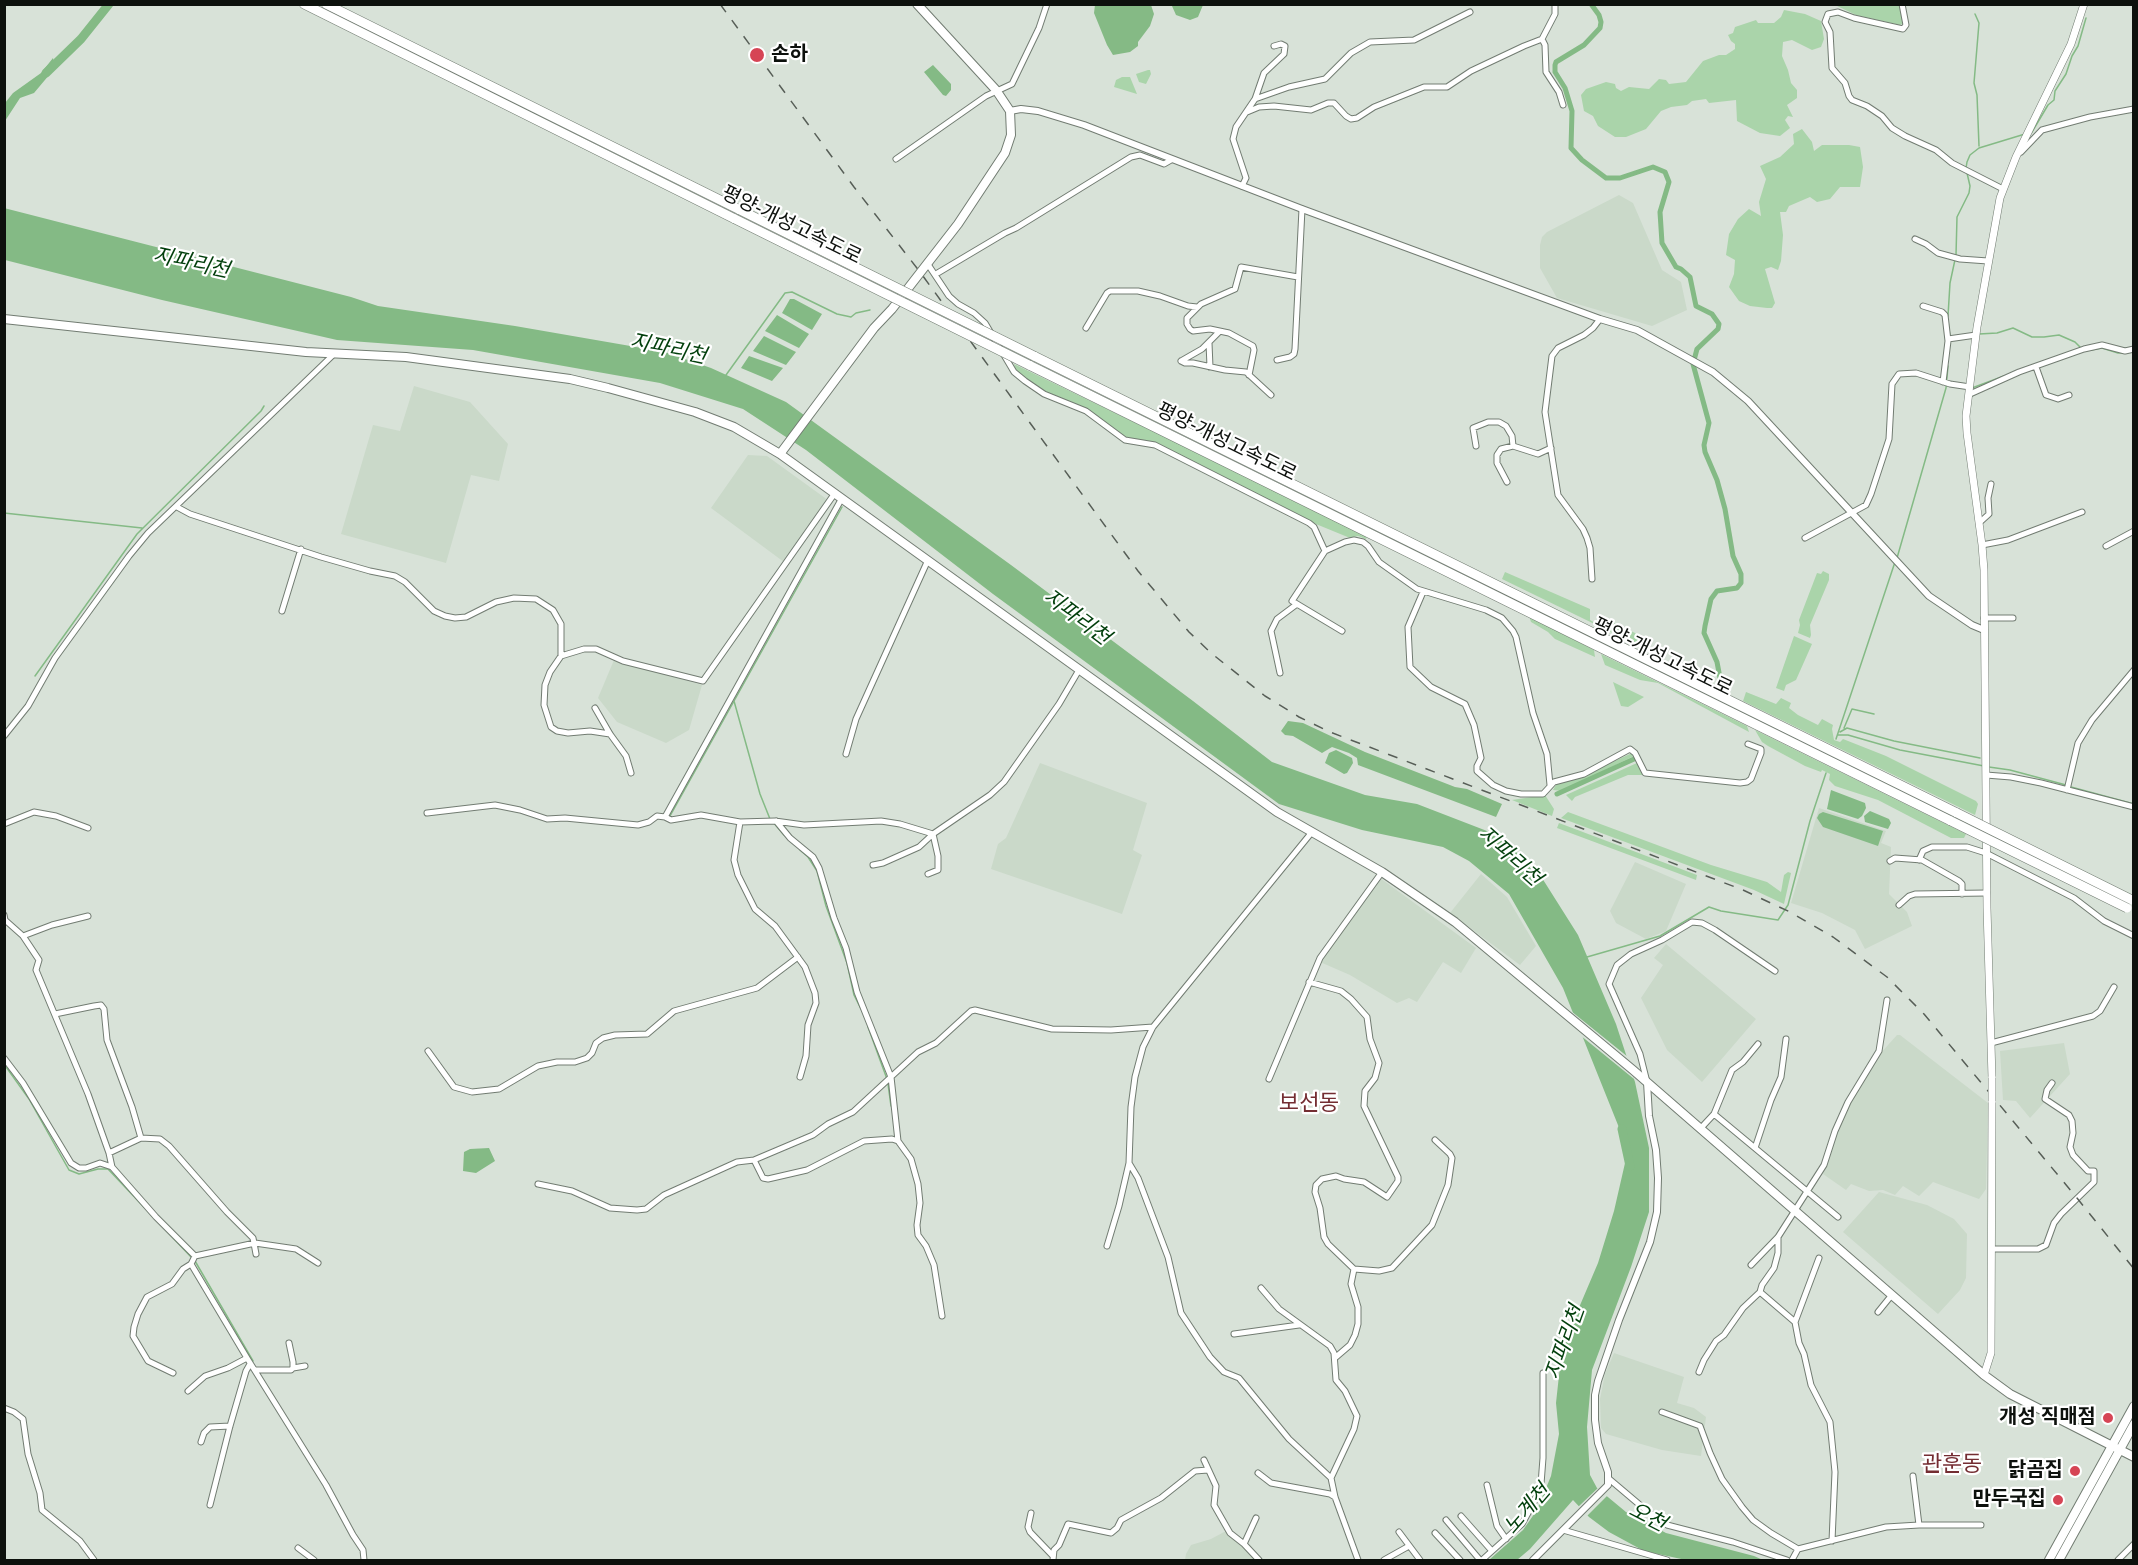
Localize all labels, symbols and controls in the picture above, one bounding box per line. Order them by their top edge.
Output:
place label: 손하 [771,43,808,67]
marker: 손하 [748,46,766,64]
street label: 평양-개성고속도로 [717,182,865,270]
water label: 지파리천 [151,244,231,284]
water label: 지파리천 [628,330,708,370]
street label: 평양-개성고속도로 [1152,399,1300,487]
water label: 지파리천 [1038,585,1114,651]
street label: 평양-개성고속도로 [1588,614,1736,702]
water label: 지파리천 [1472,822,1546,892]
district label: 보선동 [1279,1091,1339,1117]
water label: 지파리천 [1541,1302,1591,1384]
place label: 개성 직매점 [1999,1406,2096,1430]
marker: 개성 직매점 [2101,1411,2115,1425]
district label: 관훈동 [1922,1452,1982,1478]
place label: 닭곰집 [2008,1459,2063,1483]
marker: 닭곰집 [2068,1464,2082,1478]
water label: 노계천 [1499,1480,1557,1540]
place label: 만두국집 [1972,1488,2046,1512]
marker: 만두국집 [2051,1493,2065,1507]
water label: 오천 [1624,1498,1670,1538]

